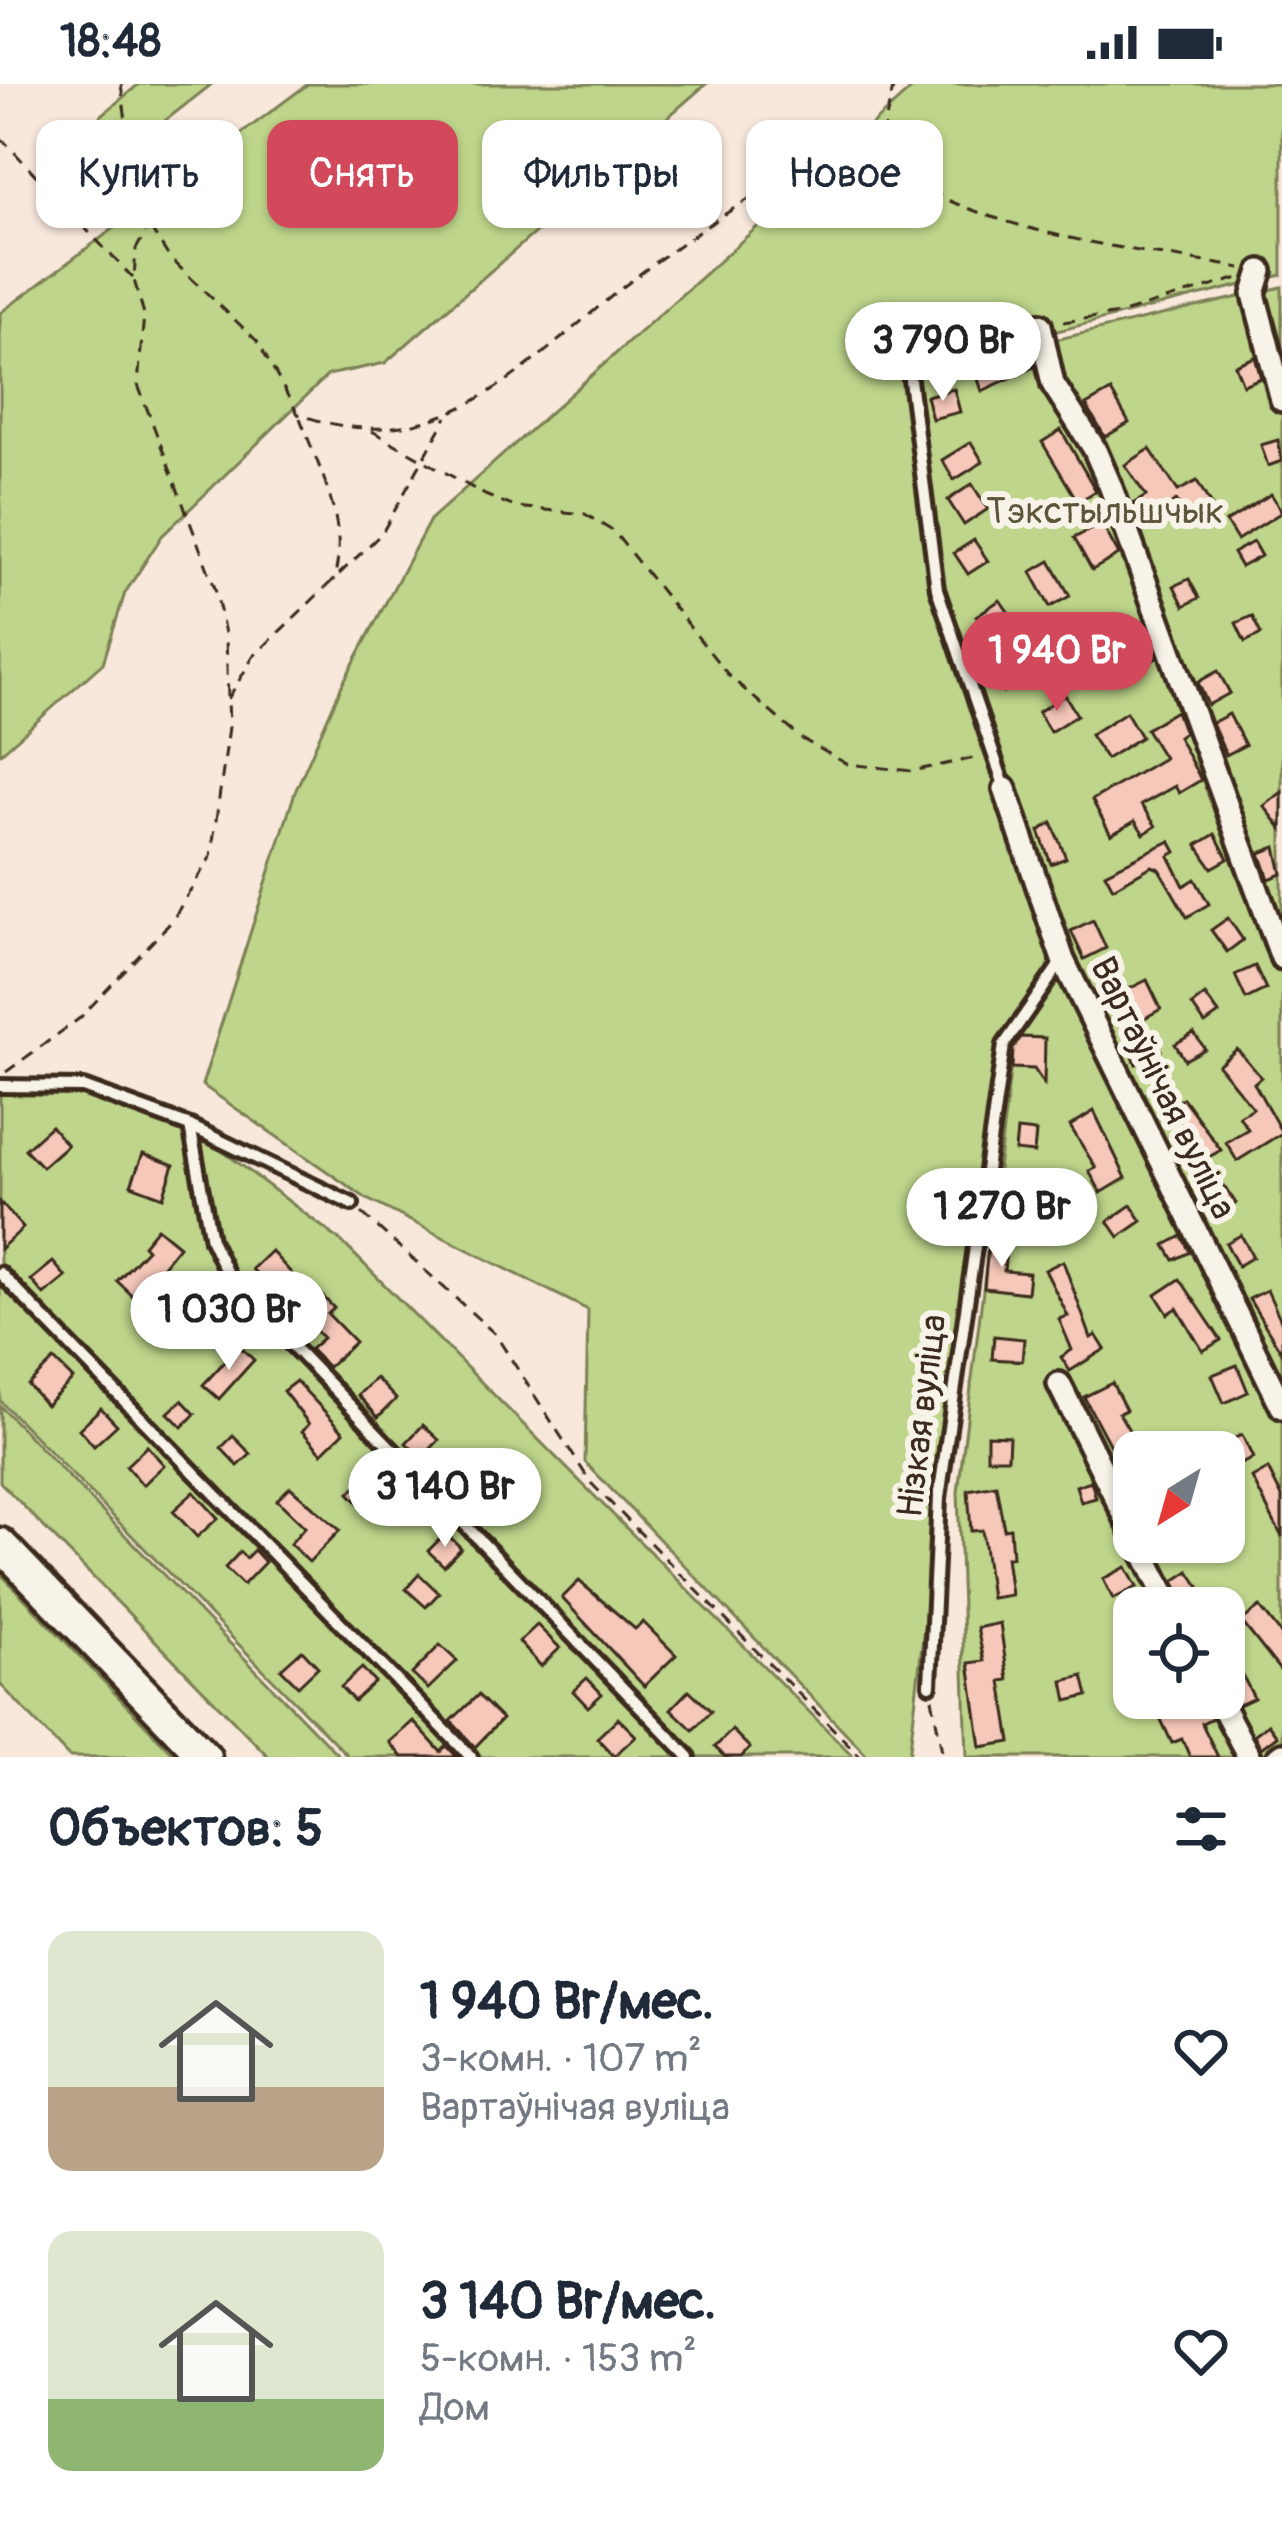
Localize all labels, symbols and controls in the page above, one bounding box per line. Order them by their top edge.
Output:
text: 18:48 [60,14,161,70]
chip: Купить [36,120,243,228]
chip: Снять [267,120,458,228]
chip: Фильтры [482,120,722,228]
chip: Новое [746,120,943,228]
pin: 3 790 Br [819,302,1067,404]
text: 3 790 Br [872,316,1014,365]
park label: Тэкстыльшчык [986,489,1224,534]
pin: 1 940 Br [933,612,1181,714]
text: 1 940 Br [988,626,1126,675]
street label: Вартаўнічая вуліца [1080,950,1246,1226]
pin: 1 270 Br [878,1168,1126,1270]
text: 1 270 Br [933,1182,1071,1231]
pin: 1 030 Br [105,1271,353,1373]
text: 1 030 Br [157,1285,301,1334]
street label: Нізкая вуліца [887,1312,957,1520]
north arrow [1113,1431,1245,1563]
map controls [1113,1431,1245,1719]
pin: 3 140 Br [321,1448,569,1550]
text: 3 140 Br [375,1462,515,1511]
button: locate [1113,1587,1245,1719]
icon: filters [1168,1796,1234,1862]
text: Объектов: 5 [48,1797,323,1861]
text: 1 940 Br/мес. [420,1970,714,2034]
icon: home [144,1979,288,2123]
icon: heart [1168,2018,1234,2084]
text: 3-комн. · 107 m² [420,2034,702,2083]
text: Вартаўнічая вуліца [420,2083,730,2132]
text: 3 140 Br/мес. [420,2270,716,2334]
icon: home [144,2279,288,2423]
icon: heart [1168,2318,1234,2384]
text: 5-комн. · 153 m² [420,2334,697,2383]
text: Дом [420,2383,490,2432]

